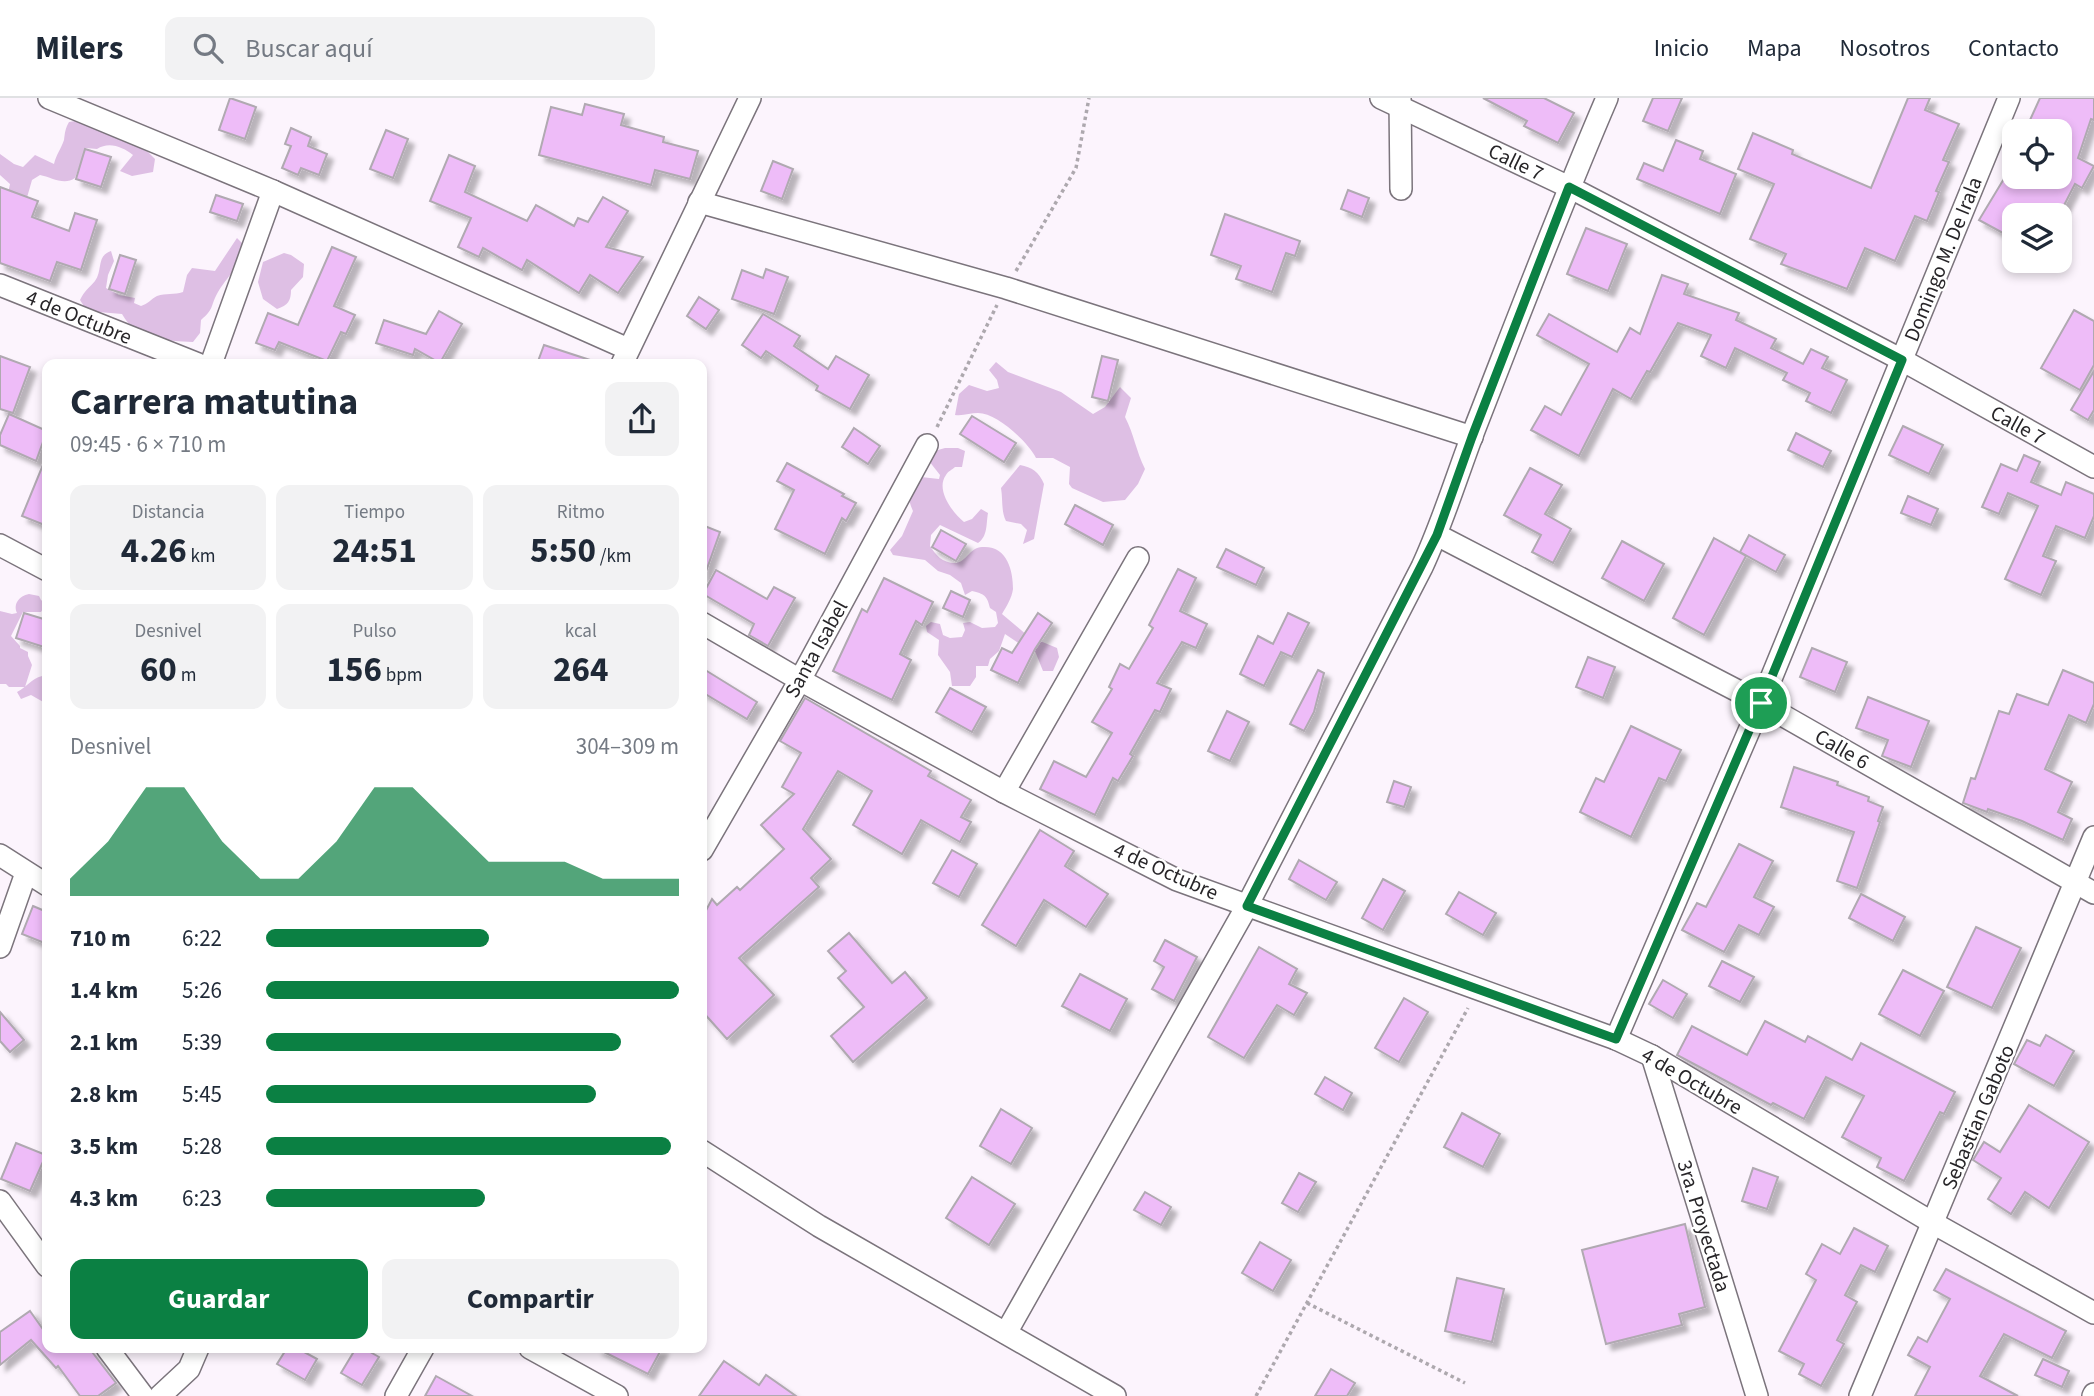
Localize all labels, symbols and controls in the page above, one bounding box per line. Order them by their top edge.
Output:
search box [165,17,655,80]
text: Milers [35,25,123,72]
icon: search [189,29,227,67]
text: Buscar aquí [245,30,373,67]
text: Inicio [1654,31,1709,66]
text: Mapa [1747,31,1802,66]
text: Nosotros [1840,31,1930,66]
text: Contacto [1968,31,2059,66]
map controls [2002,119,2072,273]
button: locate [2002,119,2072,189]
street label: Calle 7 [1483,136,1549,188]
street label: Domingo M. De Irala [1896,172,1990,346]
button: layers [2002,203,2072,273]
street label: 4 de Octubre [22,282,136,352]
text: Carrera matutina [70,375,358,429]
button: share [605,382,679,456]
street label: Calle 7 [1985,398,2051,452]
text: 09:45 · 6 × 710 m [70,428,226,461]
text: Distancia [132,499,205,526]
text: Tiempo [344,499,405,526]
text: Ritmo [557,499,605,526]
text: 4.26 [121,526,187,576]
text: 24:51 [332,526,417,576]
text: 5:50 [530,526,596,576]
text: km [187,543,216,570]
text: /km [596,543,632,570]
street label: Santa Isabel [777,595,855,703]
text: Desnivel [135,618,202,645]
text: Pulso [352,618,397,645]
text: kcal [565,618,597,645]
text: 60 [140,645,177,695]
text: 156 [326,645,382,695]
text: 264 [553,645,609,695]
text: m [177,662,196,689]
text: bpm [382,662,423,689]
pin [1731,673,1791,733]
icon: arrive [1742,684,1780,722]
street label: Calle 6 [1809,721,1875,777]
text: Desnivel [70,730,151,763]
text: 304–309 m [576,730,679,763]
street label: 4 de Octubre [1109,835,1223,907]
text: 710 m [70,922,131,955]
text: 6:22 [182,922,222,955]
text: 1.4 km [70,974,138,1007]
text: 5:26 [182,974,222,1007]
text: 2.1 km [70,1026,138,1059]
text: 5:39 [182,1026,222,1059]
street label: 4 de Octubre [1636,1040,1748,1122]
street label: Sebastian Gaboto [1934,1040,2022,1194]
text: 2.8 km [70,1078,138,1111]
text: 5:45 [182,1078,222,1111]
text: 3.5 km [70,1130,138,1163]
text: 5:28 [182,1130,222,1163]
street label: 3ra. Proyectada [1670,1156,1738,1296]
text: 4.3 km [70,1182,138,1215]
text: 6:23 [182,1182,222,1215]
button: Guardar [70,1259,368,1339]
button: Compartir [382,1259,679,1339]

